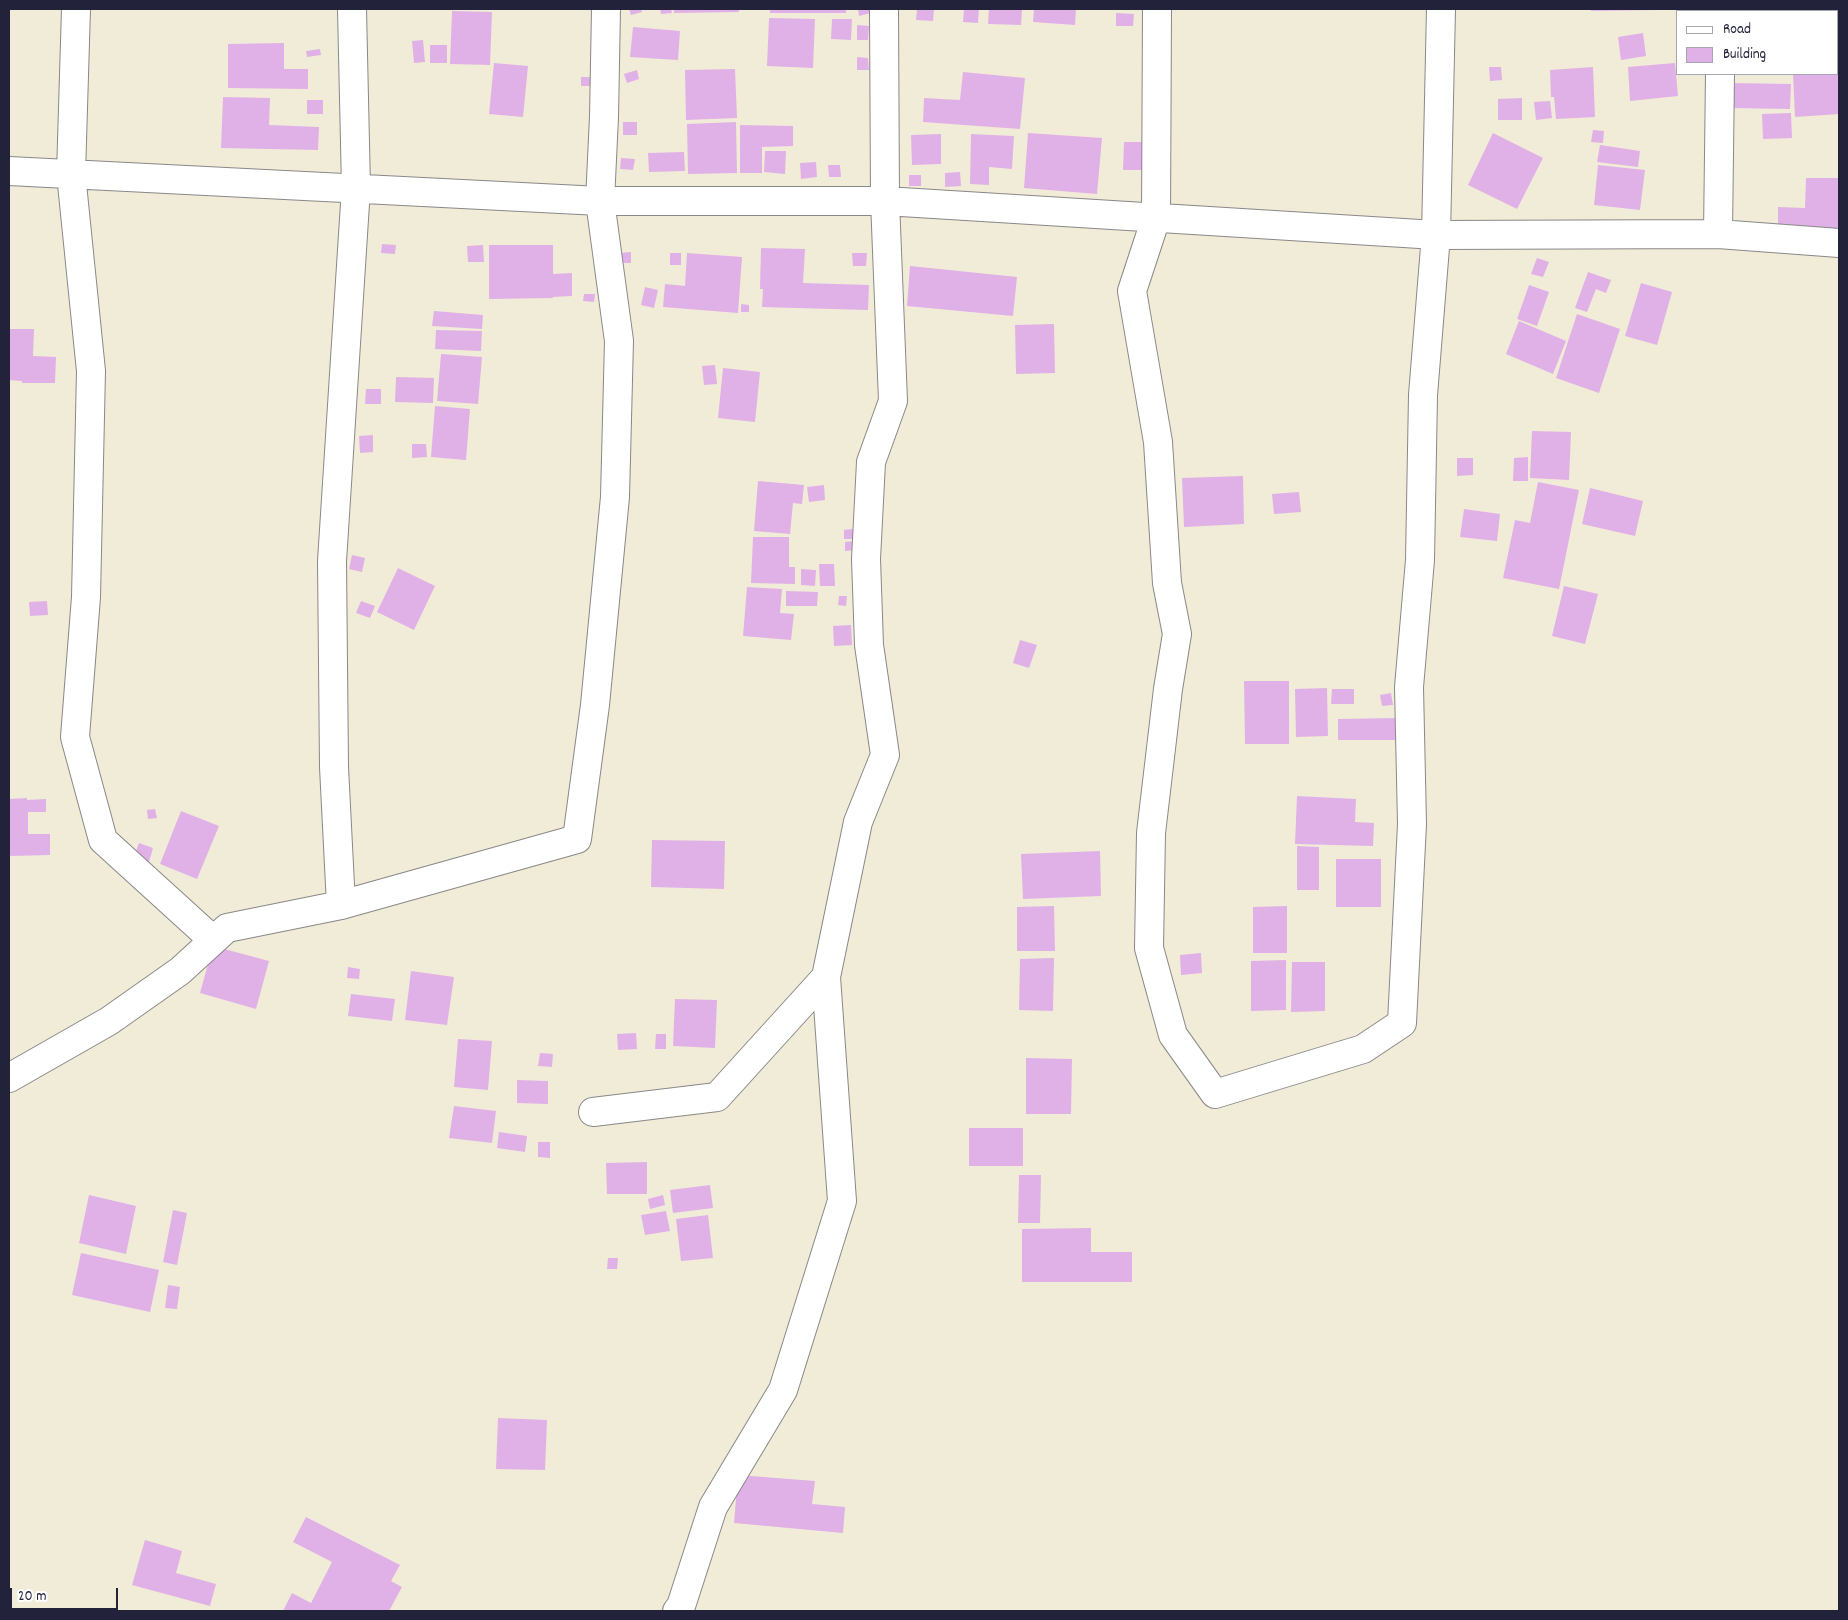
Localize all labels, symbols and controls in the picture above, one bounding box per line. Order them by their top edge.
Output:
legend [1676,10,1838,75]
text: Road [1723,19,1751,41]
text: Building [1723,44,1766,66]
scale bar [12,1578,120,1610]
text: 20 m [18,1586,46,1608]

